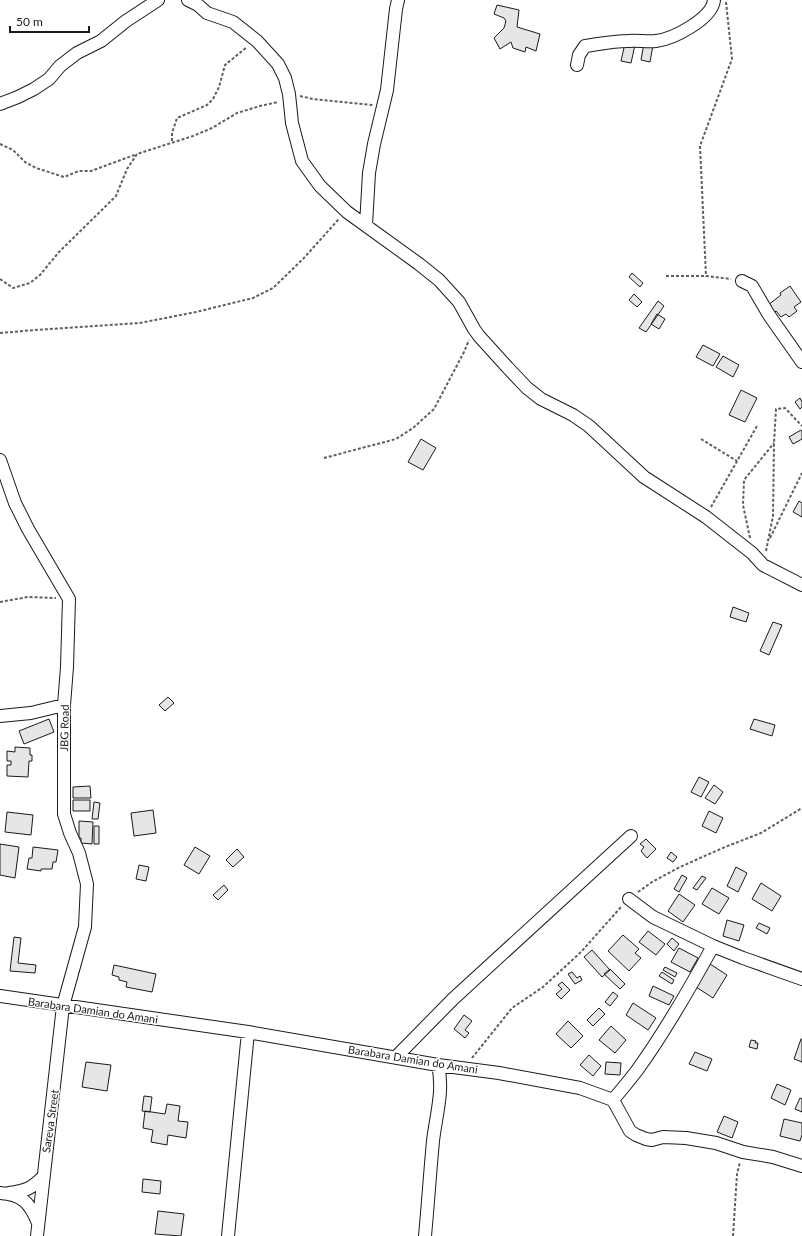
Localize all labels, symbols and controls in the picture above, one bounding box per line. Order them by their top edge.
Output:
scale bar [10,8,89,34]
text: 50 m [16,14,43,29]
street label: JBG Road [57,704,71,752]
street label: Barabara Damian do Amani [27,994,159,1026]
street label: Barabara Damian do Amani [347,1042,479,1076]
street label: Sareva Street [39,1089,61,1153]

